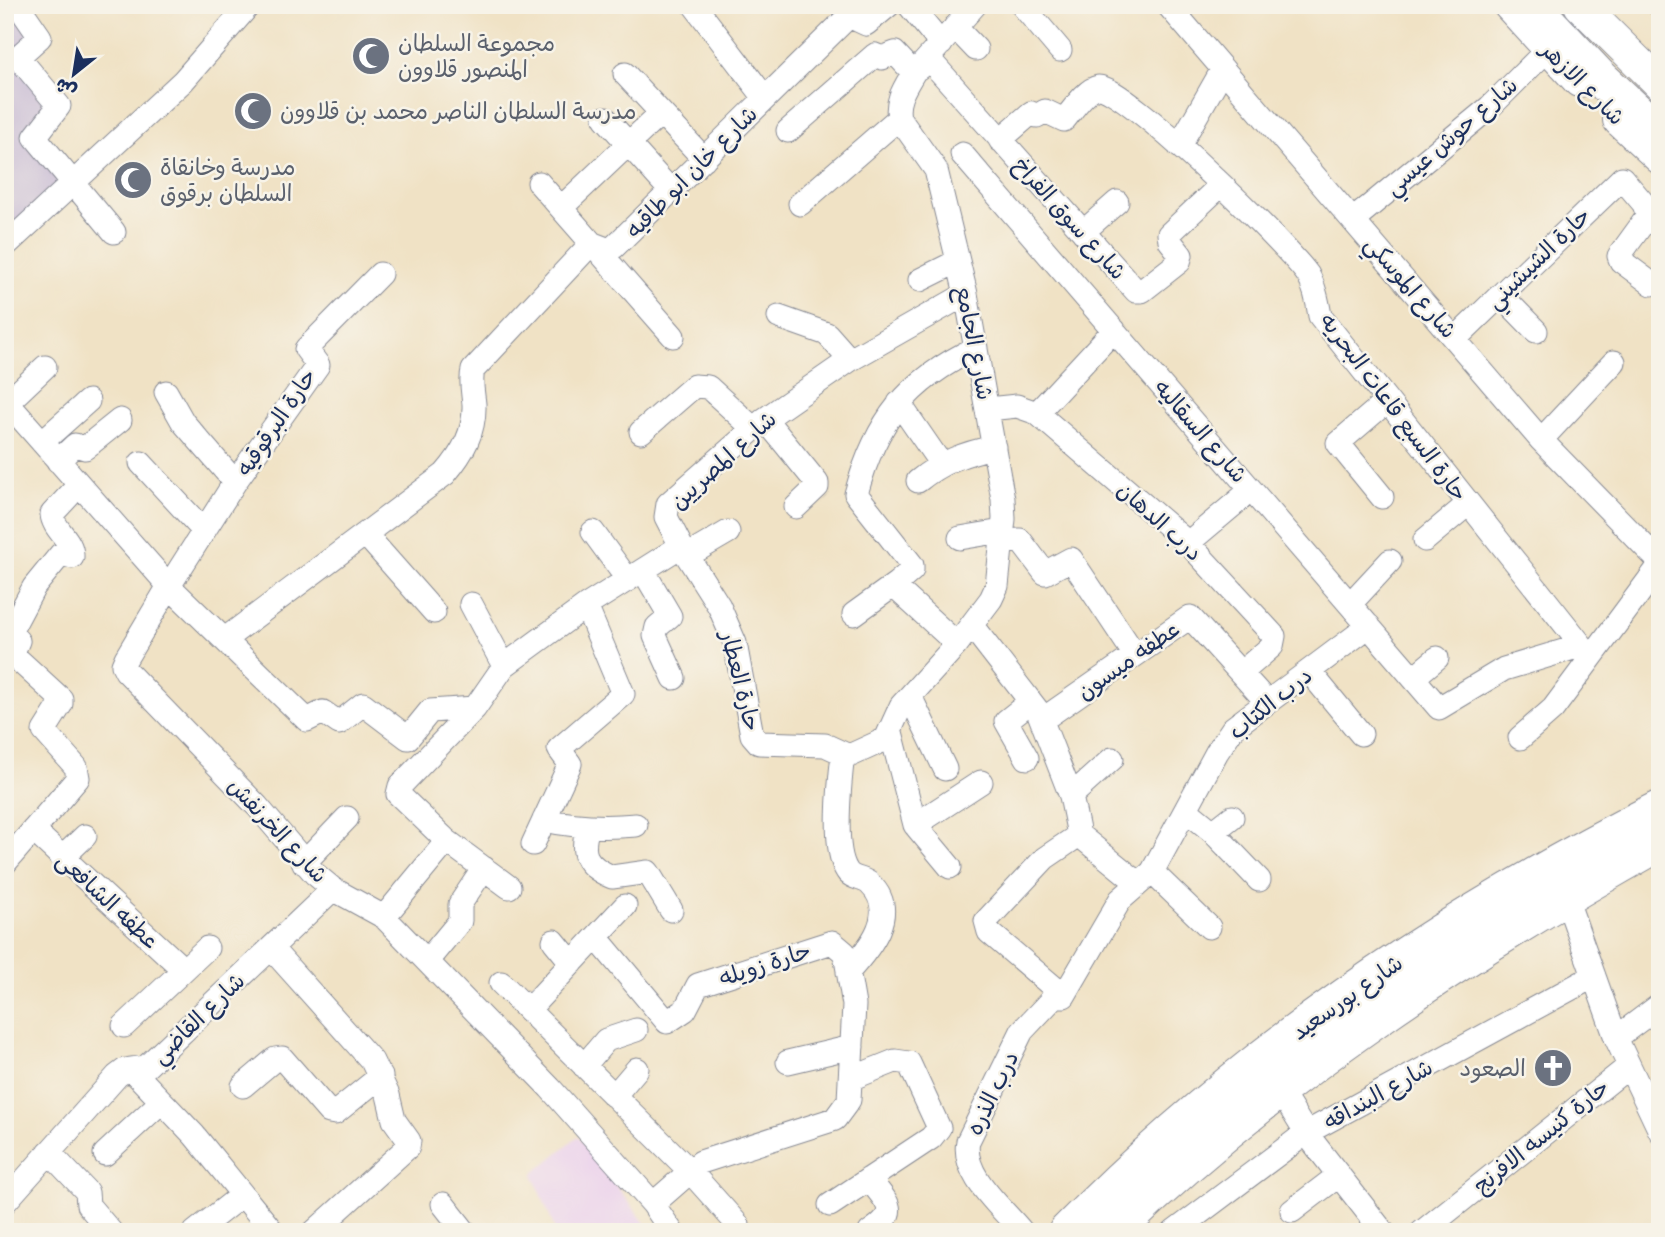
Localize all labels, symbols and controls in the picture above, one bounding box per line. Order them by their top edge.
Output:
place label: مجموعة السلطان المنصور قلاوون [398,28,555,83]
street label: شارع الازهر [1532,33,1632,132]
mosque icon: مجموعة السلطان المنصور قلاوون [350,35,392,77]
north arrow [38,38,108,108]
street label: شارع حوش عيسي [1378,70,1528,207]
text: ش [50,73,81,104]
mosque icon: مدرسة السلطان الناصر محمد بن قلاوون [232,90,274,132]
place label: مدرسة السلطان الناصر محمد بن قلاوون [280,96,637,125]
street label: شارع خان ابو طاقيه [618,99,764,245]
street label: شارع سوق الفراخ [1006,150,1133,287]
place label: مدرسة وخانقاة السلطان برقوق [160,152,295,208]
mosque icon: مدرسة وخانقاة السلطان برقوق [112,159,154,201]
street label: حارة الشيشيني [1479,200,1601,320]
street label: شارع الموسكي [1354,229,1464,348]
street label: شارع الجامع [947,283,1001,403]
street label: حارة السبع قاعات البحريه [1312,307,1475,508]
street label: حارة البرقوقيه [229,362,323,482]
street label: شارع السقاليه [1147,373,1254,490]
street label: شارع المصريين [663,404,783,517]
street label: درب الدهان [1112,475,1209,567]
street label: عطفه ميسون [1071,614,1185,706]
street label: حارة العطار [715,626,768,734]
street label: درب الكتاب [1222,660,1317,745]
street label: شارع الخرنفش [221,771,335,890]
street label: عطفه الشافعى [50,845,166,955]
street label: حارة زويله [715,935,814,992]
street label: شارع بورسعيد [1285,948,1409,1047]
street label: شارع القاضي [145,966,255,1074]
street label: درب الذره [959,1046,1024,1140]
church icon: الصعود [1532,1047,1574,1089]
street label: شارع البنداقه [1318,1052,1438,1137]
place label: الصعود [1460,1053,1526,1083]
street label: حارة كنيسه الافرنج [1467,1072,1616,1201]

